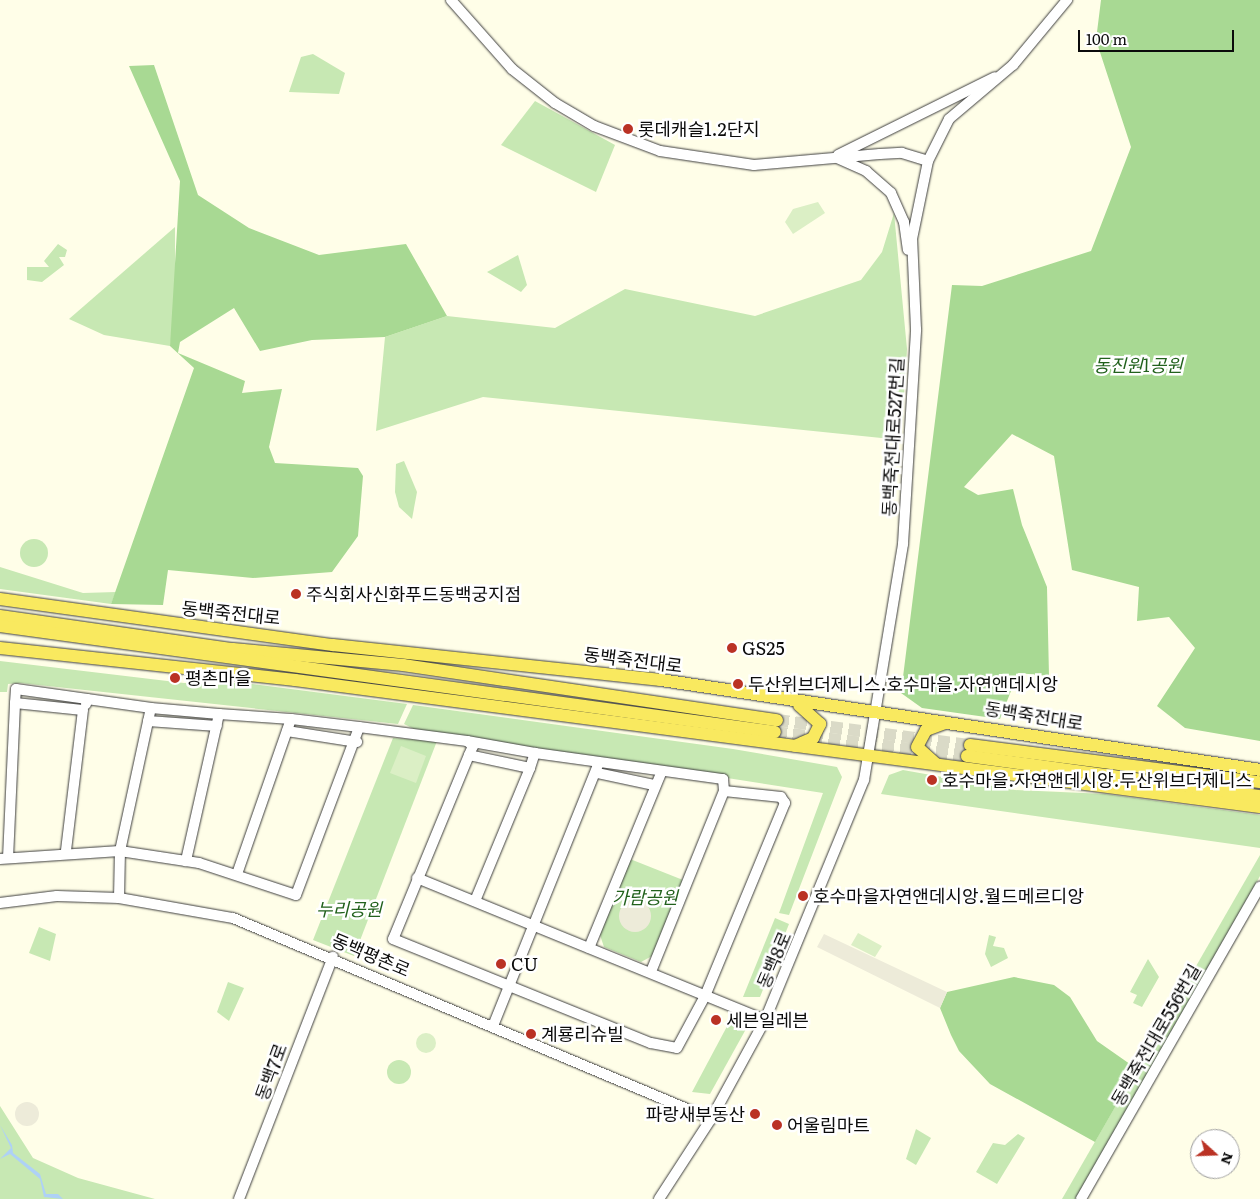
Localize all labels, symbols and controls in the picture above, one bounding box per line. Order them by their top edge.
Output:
scale bar [1080,20,1236,52]
text: 100 m [1086,27,1127,50]
place label: 롯데캐슬1.2단지 [638,118,760,140]
marker: 롯데캐슬1.2단지 [622,123,634,135]
park label: 동진원1공원 [1093,354,1183,376]
street label: 동백죽전대로527번길 [878,357,908,517]
place label: 주식회사신화푸드동백궁지점 [306,583,521,605]
marker: 주식회사신화푸드동백궁지점 [290,588,302,600]
street label: 동백죽전대로 [180,597,282,629]
place label: GS25 [742,637,785,659]
marker: GS25 [726,642,738,654]
street label: 동백죽전대로 [582,643,684,677]
place label: 평촌마을 [185,667,251,689]
marker: 평촌마을 [169,672,181,684]
place label: 두산위브더제니스.호수마을.자연앤데시앙 [748,673,1058,695]
marker: 두산위브더제니스.호수마을.자연앤데시앙 [732,678,744,690]
street label: 동백죽전대로 [983,698,1085,734]
place label: 호수마을.자연앤데시앙.두산위브더제니스 [942,769,1252,791]
marker: 호수마을.자연앤데시앙.두산위브더제니스 [926,774,938,786]
place label: 호수마을자연앤데시앙.월드메르디앙 [813,885,1084,907]
park label: 가람공원 [612,886,678,908]
marker: 호수마을자연앤데시앙.월드메르디앙 [797,890,809,902]
park label: 누리공원 [316,898,382,920]
street label: 동백8로 [752,928,796,992]
street label: 동백평촌로 [329,929,413,981]
place label: CU [511,953,538,975]
marker: CU [495,958,507,970]
street label: 동백죽전대로556번길 [1107,960,1205,1110]
place label: 세븐일레븐 [726,1009,809,1031]
marker: 세븐일레븐 [710,1014,722,1026]
place label: 계룡리슈빌 [541,1023,624,1045]
marker: 계룡리슈빌 [525,1028,537,1040]
street label: 동백7로 [251,1041,291,1103]
place label: 파랑새부동산 [646,1103,745,1125]
marker: 파랑새부동산 [749,1108,761,1120]
place label: 어울림마트 [787,1114,870,1136]
marker: 어울림마트 [771,1119,783,1131]
north arrow [1190,1129,1240,1179]
text: N [1217,1150,1240,1168]

